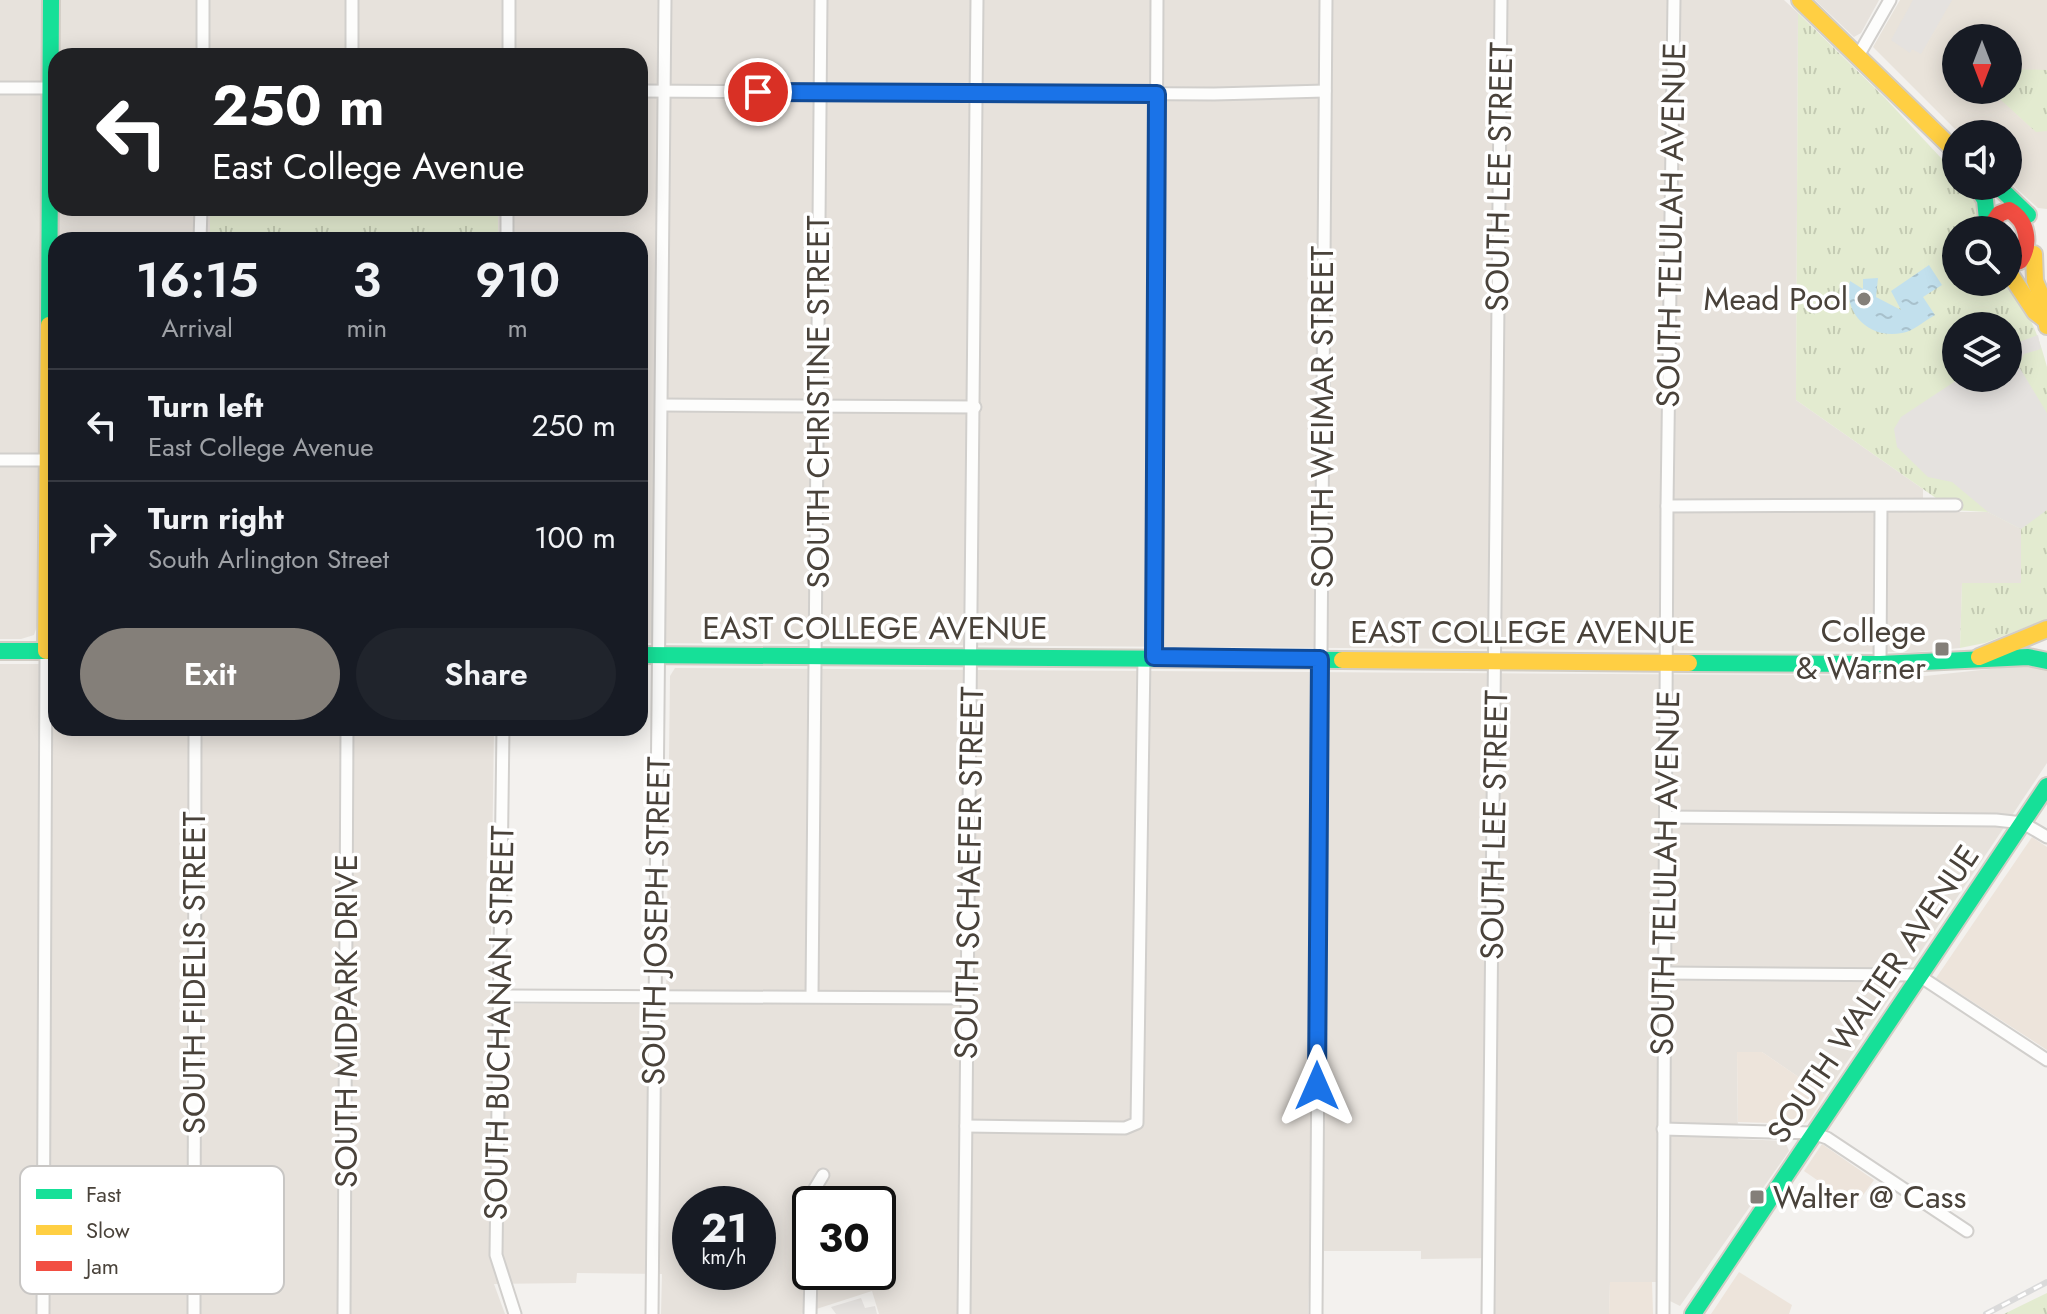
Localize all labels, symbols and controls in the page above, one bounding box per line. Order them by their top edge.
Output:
north arrow [1942,24,2022,104]
map controls [1942,24,2022,392]
street label: SOUTH LEE STREET [1474,42,1524,312]
street label: SOUTH TELULAH AVENUE [1645,42,1697,408]
pin [724,58,792,126]
text: 250 m [212,65,385,146]
icon: arrive [736,70,780,114]
icon: left [80,80,184,184]
button: sound [1942,120,2022,200]
text: East College Avenue [212,140,524,192]
street label: SOUTH CHRISTINE STREET [795,215,841,589]
button: search [1942,216,2022,296]
text: 16:15 [136,246,259,315]
text: 3 [352,246,381,315]
text: 910 [475,246,560,315]
street label: SOUTH WEIMAR STREET [1299,246,1345,588]
place label: Mead Pool [1703,276,1848,322]
marker: Mead Pool [1855,290,1873,308]
text: Arrival [161,309,233,347]
text: min [346,309,387,347]
text: m [507,309,528,347]
button: layers [1942,312,2022,392]
text: Turn left [148,385,263,428]
icon: left [80,403,124,447]
text: 250 m [532,404,616,447]
text: East College Avenue [148,428,374,466]
text: Turn right [148,497,284,540]
icon: right [80,515,124,559]
text: 100 m [534,516,616,559]
text: South Arlington Street [148,540,389,578]
street label: EAST COLLEGE AVENUE [702,605,1048,651]
place label: College & Warner [1796,608,1926,691]
street label: EAST COLLEGE AVENUE [1350,609,1696,655]
button: Exit [80,628,340,720]
button: Share [356,628,616,720]
marker: College & Warner [1933,640,1951,658]
street label: SOUTH SCHAEFER STREET [943,686,995,1060]
street label: SOUTH LEE STREET [1469,690,1519,960]
street label: SOUTH TELULAH AVENUE [1639,690,1691,1056]
street label: SOUTH JOSEPH STREET [630,756,682,1086]
street label: SOUTH FIDELIS STREET [171,811,217,1135]
street label: SOUTH BUCHANAN STREET [473,825,525,1221]
street label: SOUTH WALTER AVENUE [1756,836,1990,1152]
street label: SOUTH MIDPARK DRIVE [323,854,369,1188]
position arrow [1275,1044,1359,1128]
legend [20,1166,284,1294]
place label: Walter @ Cass [1773,1174,1966,1220]
text: Fast [86,1178,122,1210]
speed limit sign: 30 [792,1186,896,1290]
marker: Walter @ Cass [1748,1188,1766,1206]
text: 21 [701,1199,747,1257]
text: Slow [86,1214,130,1246]
text: km/h [701,1243,747,1272]
text: Jam [83,1250,119,1282]

